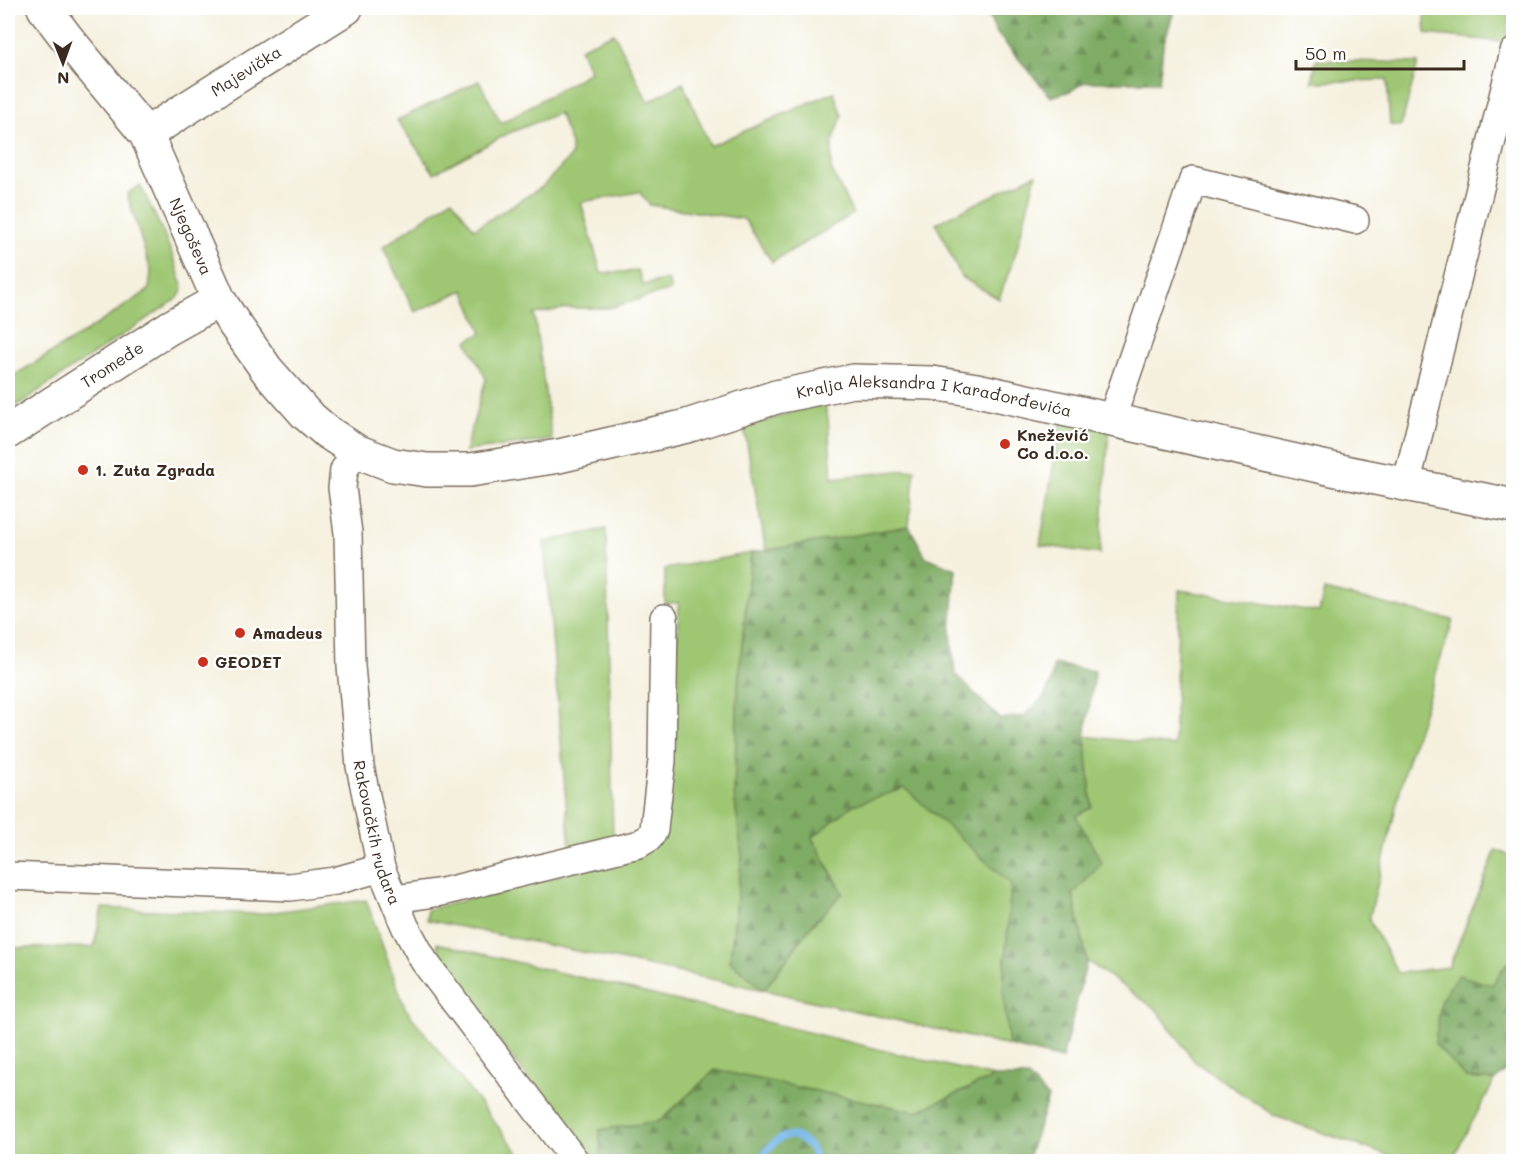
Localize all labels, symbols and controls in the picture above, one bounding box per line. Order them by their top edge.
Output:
north arrow [33,33,93,93]
scale bar [1296,33,1464,71]
street label: Majevička [206,41,285,101]
text: 50 m [1305,41,1347,65]
text: N [57,68,70,89]
street label: Njegoševa [165,194,218,278]
street label: Tromeđe [77,336,147,392]
street label: Kralja Aleksandra I Karađorđevića [794,370,1074,421]
place label: Knežević Co d.o.o. [1017,424,1089,463]
marker: Knežević Co d.o.o. [998,437,1012,451]
place label: 1. Zuta Zgrada [95,459,215,480]
marker: 1. Zuta Zgrada [76,463,90,477]
place label: Amadeus [252,622,323,643]
marker: Amadeus [233,626,247,640]
place label: GEODET [215,651,282,672]
marker: GEODET [196,655,210,669]
street label: Rakovačkih rudara [350,759,406,908]

